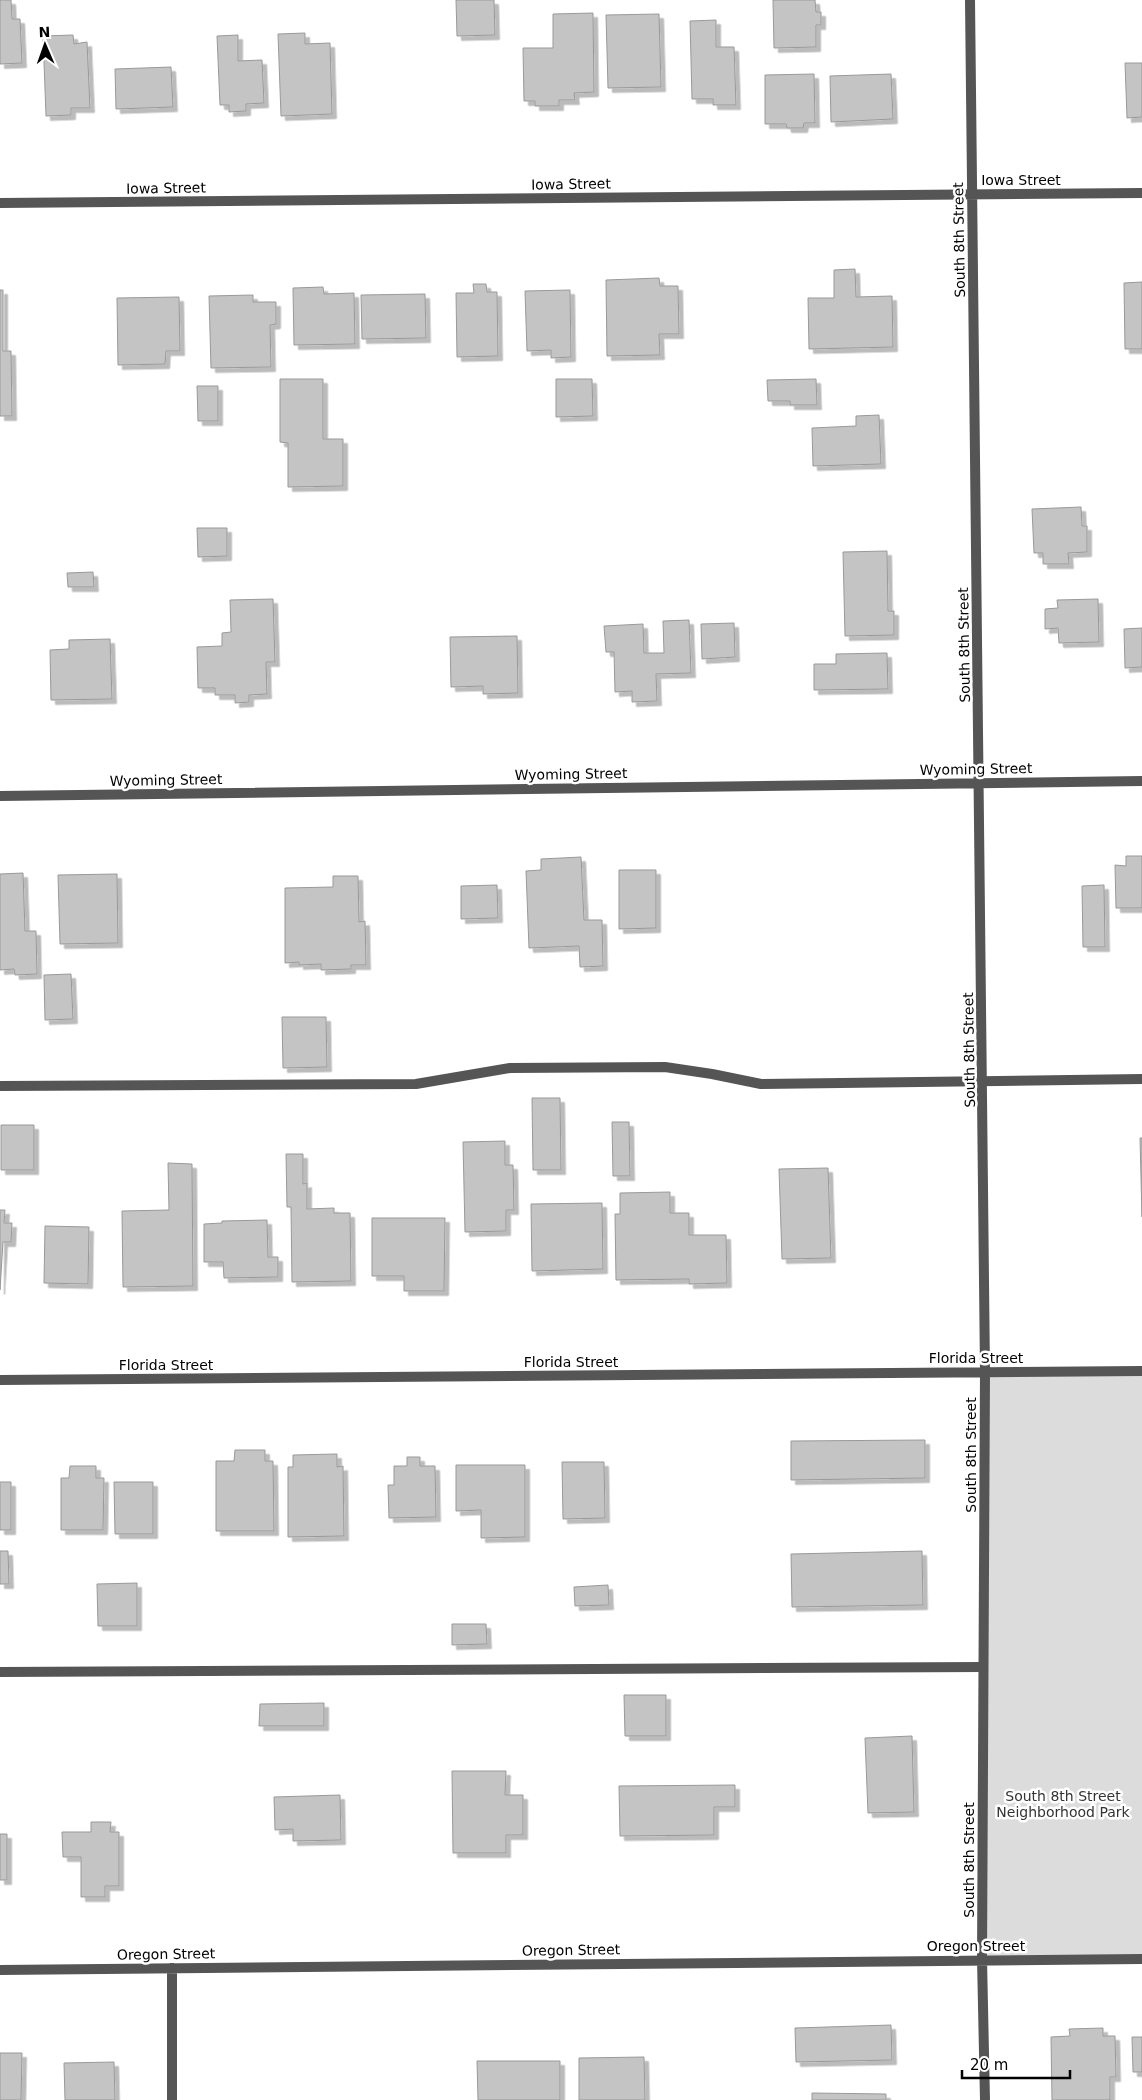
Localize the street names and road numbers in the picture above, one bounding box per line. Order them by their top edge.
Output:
street label: Iowa Street [981,172,1061,188]
street label: Iowa Street [531,175,611,193]
street label: Iowa Street [126,179,206,197]
street label: South 8th Street [950,182,968,298]
street label: South 8th Street [955,587,973,703]
street label: Wyoming Street [920,760,1033,778]
street label: Wyoming Street [515,765,628,783]
street label: Wyoming Street [110,771,223,789]
street label: South 8th Street [960,992,978,1108]
street label: Florida Street [929,1350,1024,1366]
street label: Florida Street [524,1354,619,1370]
street label: Florida Street [119,1357,214,1373]
street label: South 8th Street [963,1397,979,1513]
street label: South 8th Street [961,1802,977,1918]
street label: Oregon Street [927,1938,1026,1954]
street label: Oregon Street [522,1941,621,1959]
street label: Oregon Street [117,1945,216,1963]

